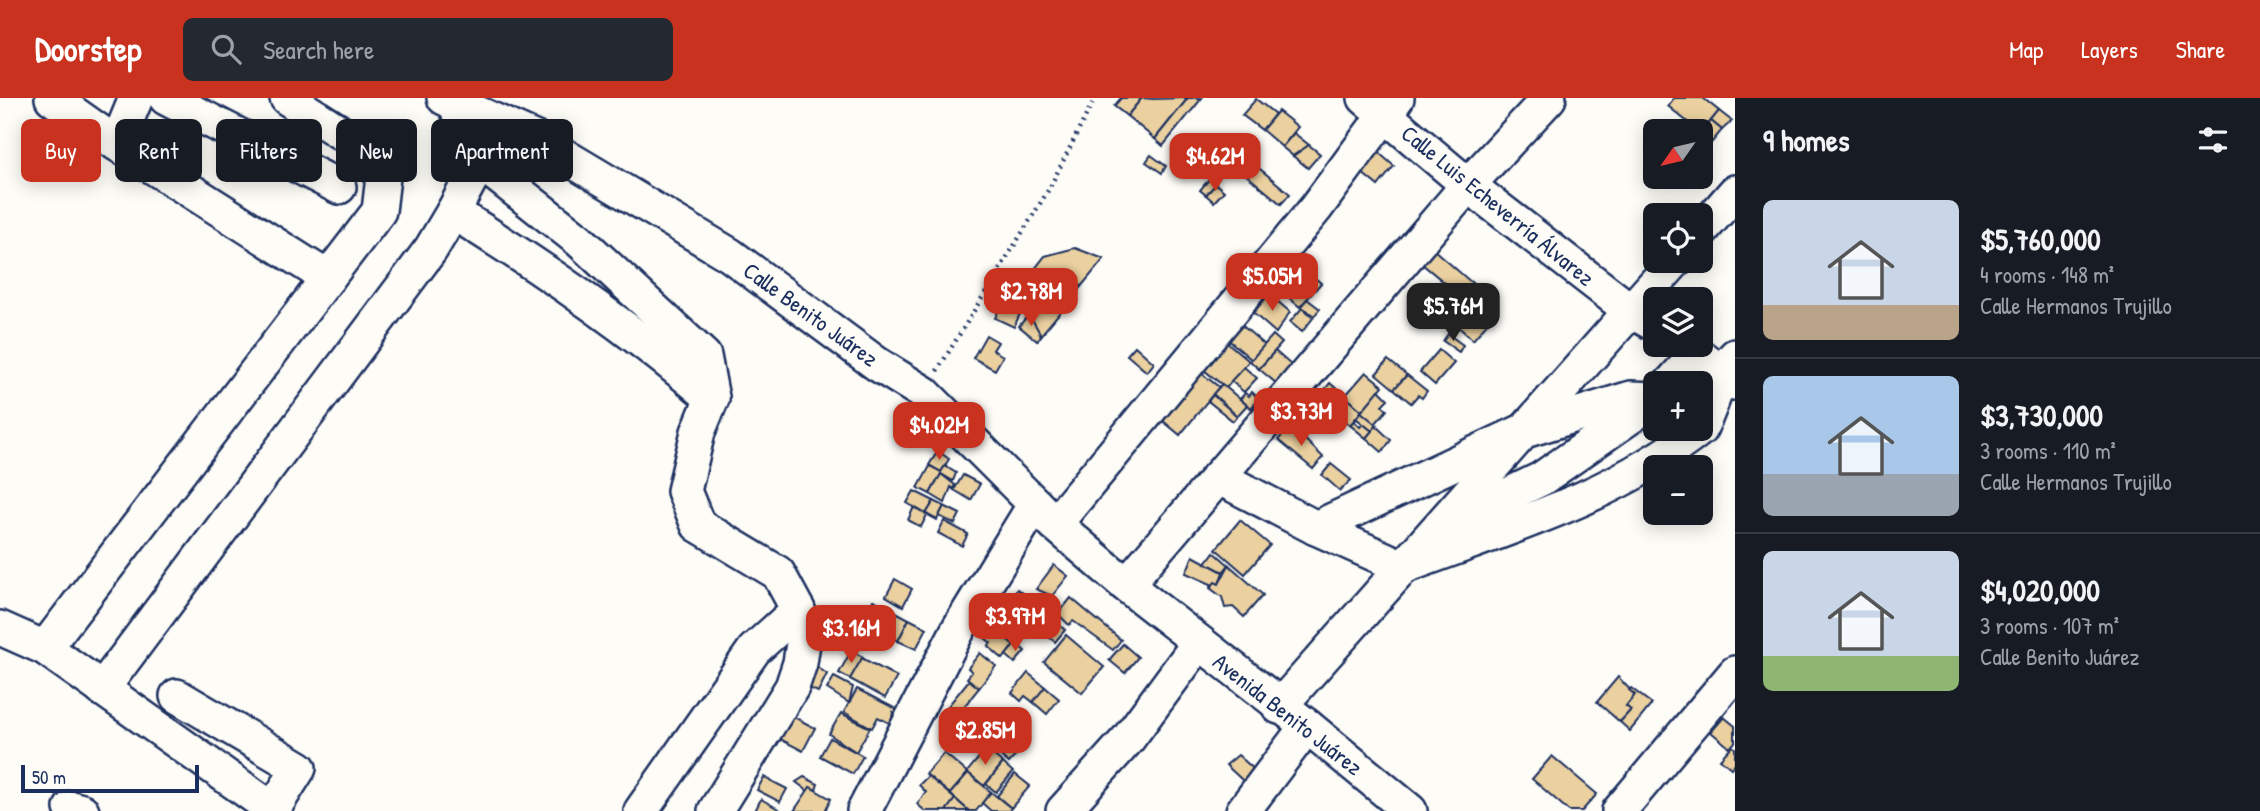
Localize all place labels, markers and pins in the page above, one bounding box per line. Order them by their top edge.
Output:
pin: $4.62M [1158,134,1272,193]
pin: $5.05M [1215,254,1329,313]
pin: $2.78M [974,268,1088,328]
pin: $5.76M [1396,284,1510,343]
pin: $3.73M [1244,388,1358,448]
pin: $4.02M [882,402,996,462]
pin: $3.97M [958,594,1072,653]
pin: $3.16M [794,606,908,665]
pin: $2.85M [928,708,1042,767]

